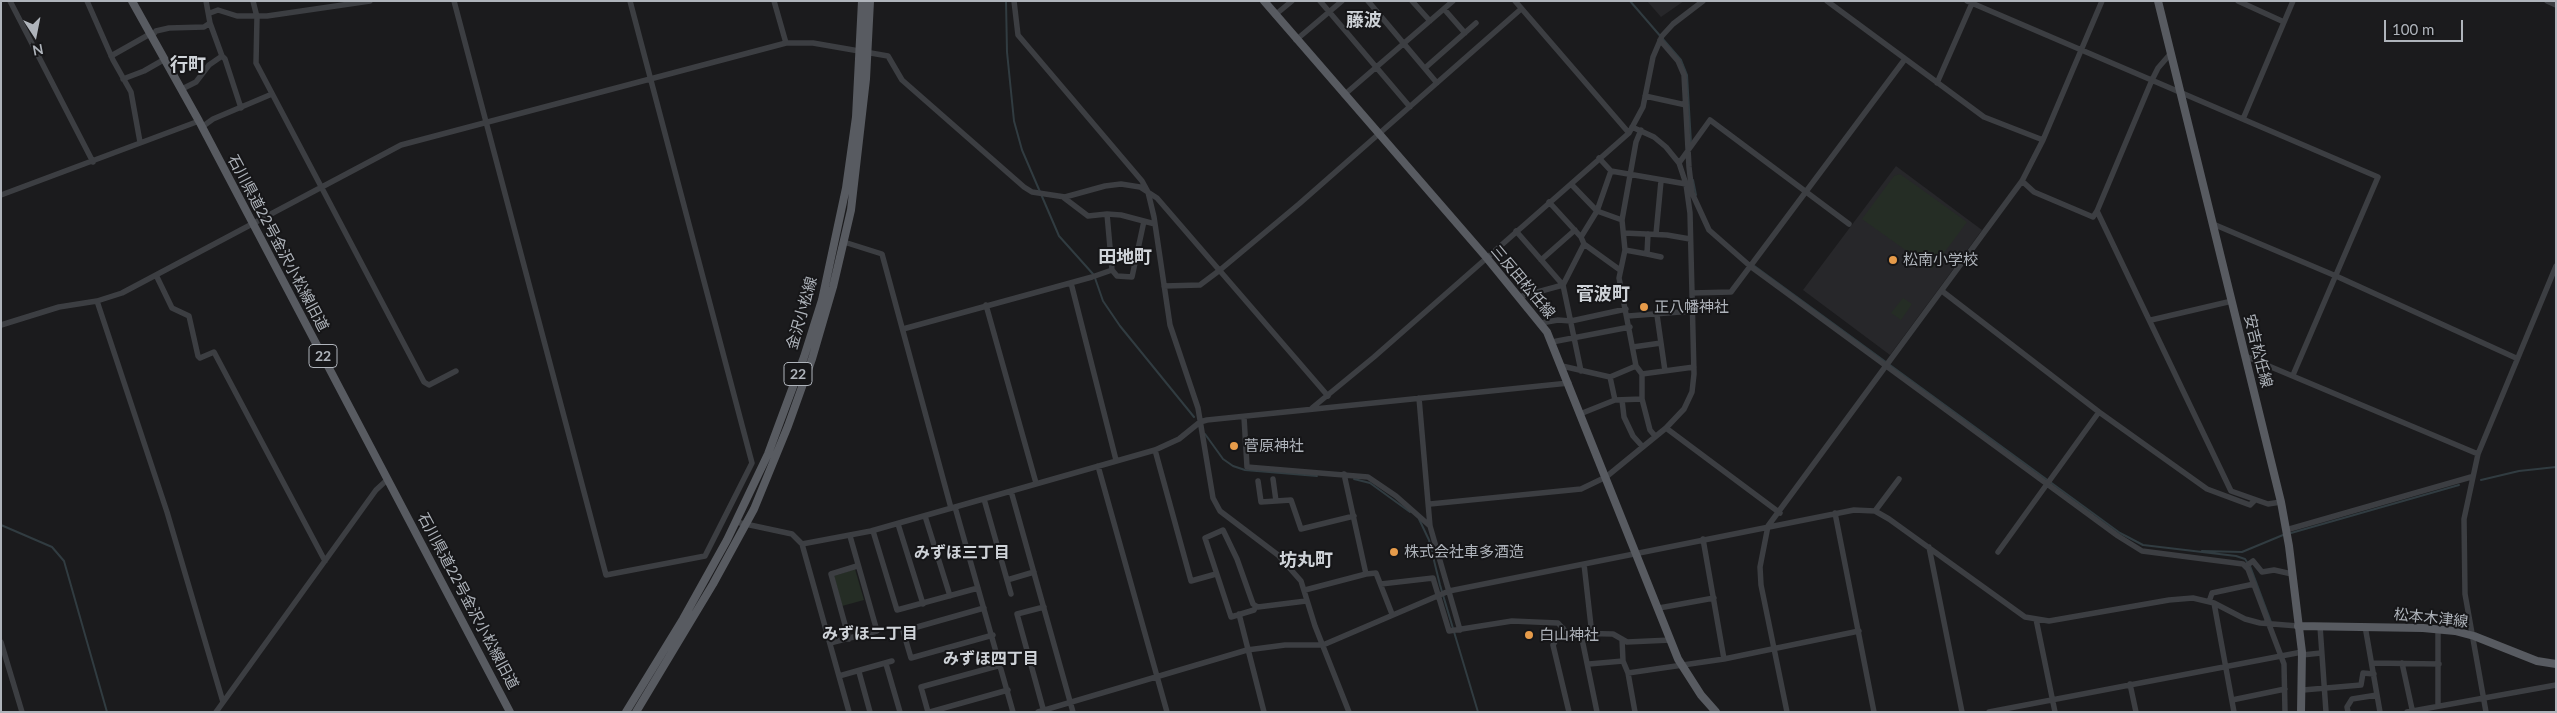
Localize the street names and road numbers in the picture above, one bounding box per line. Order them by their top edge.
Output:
street label: 石川県道22号金沢小松線旧道 [224,152,332,334]
street label: 三反田松任線 [1487,242,1559,322]
street label: 金沢小松線 [783,274,821,352]
street label: 安吉松任線 [2240,312,2276,390]
road number: 22 [309,344,337,368]
road number: 22 [784,362,812,386]
street label: 石川県道22号金沢小松線旧道 [414,510,522,692]
street label: 松本木津線 [2393,605,2469,631]

